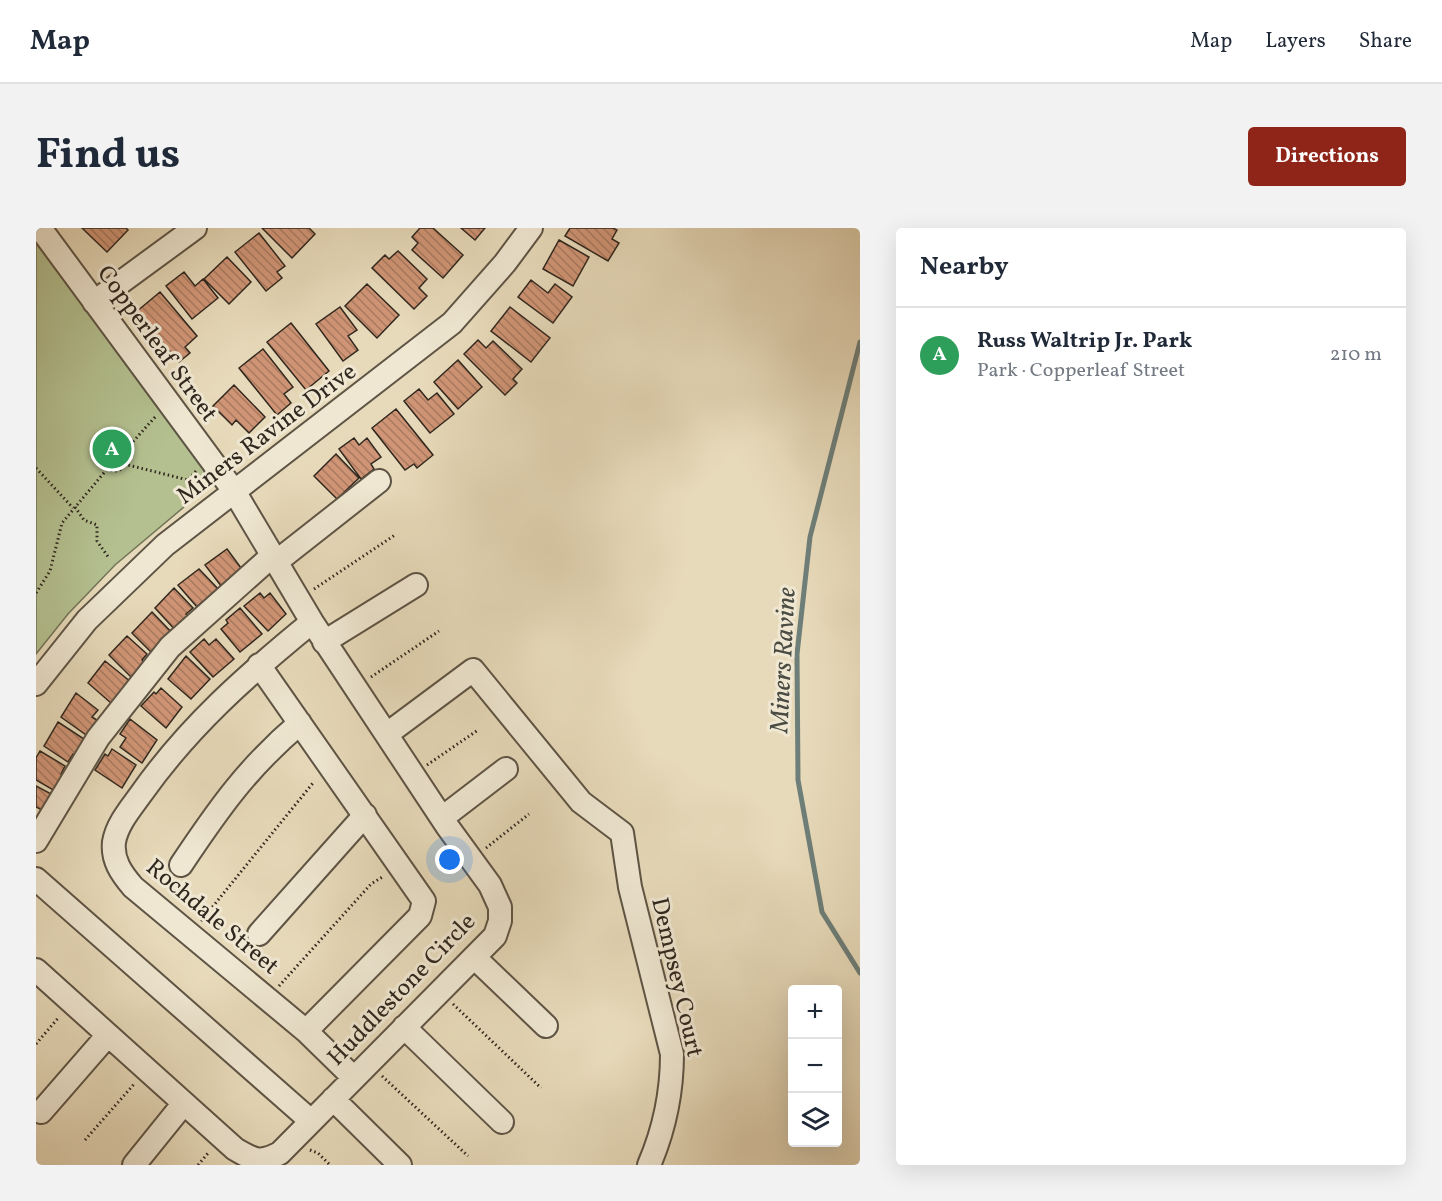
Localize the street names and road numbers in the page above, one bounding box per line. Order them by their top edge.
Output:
street label: Copperleaf Street [88,259,225,429]
street label: Miners Ravine Drive [170,356,364,513]
street label: Rochdale Street [138,852,286,984]
street label: Dempsey Court [641,894,711,1061]
street label: Huddlestone Circle [321,906,484,1074]

